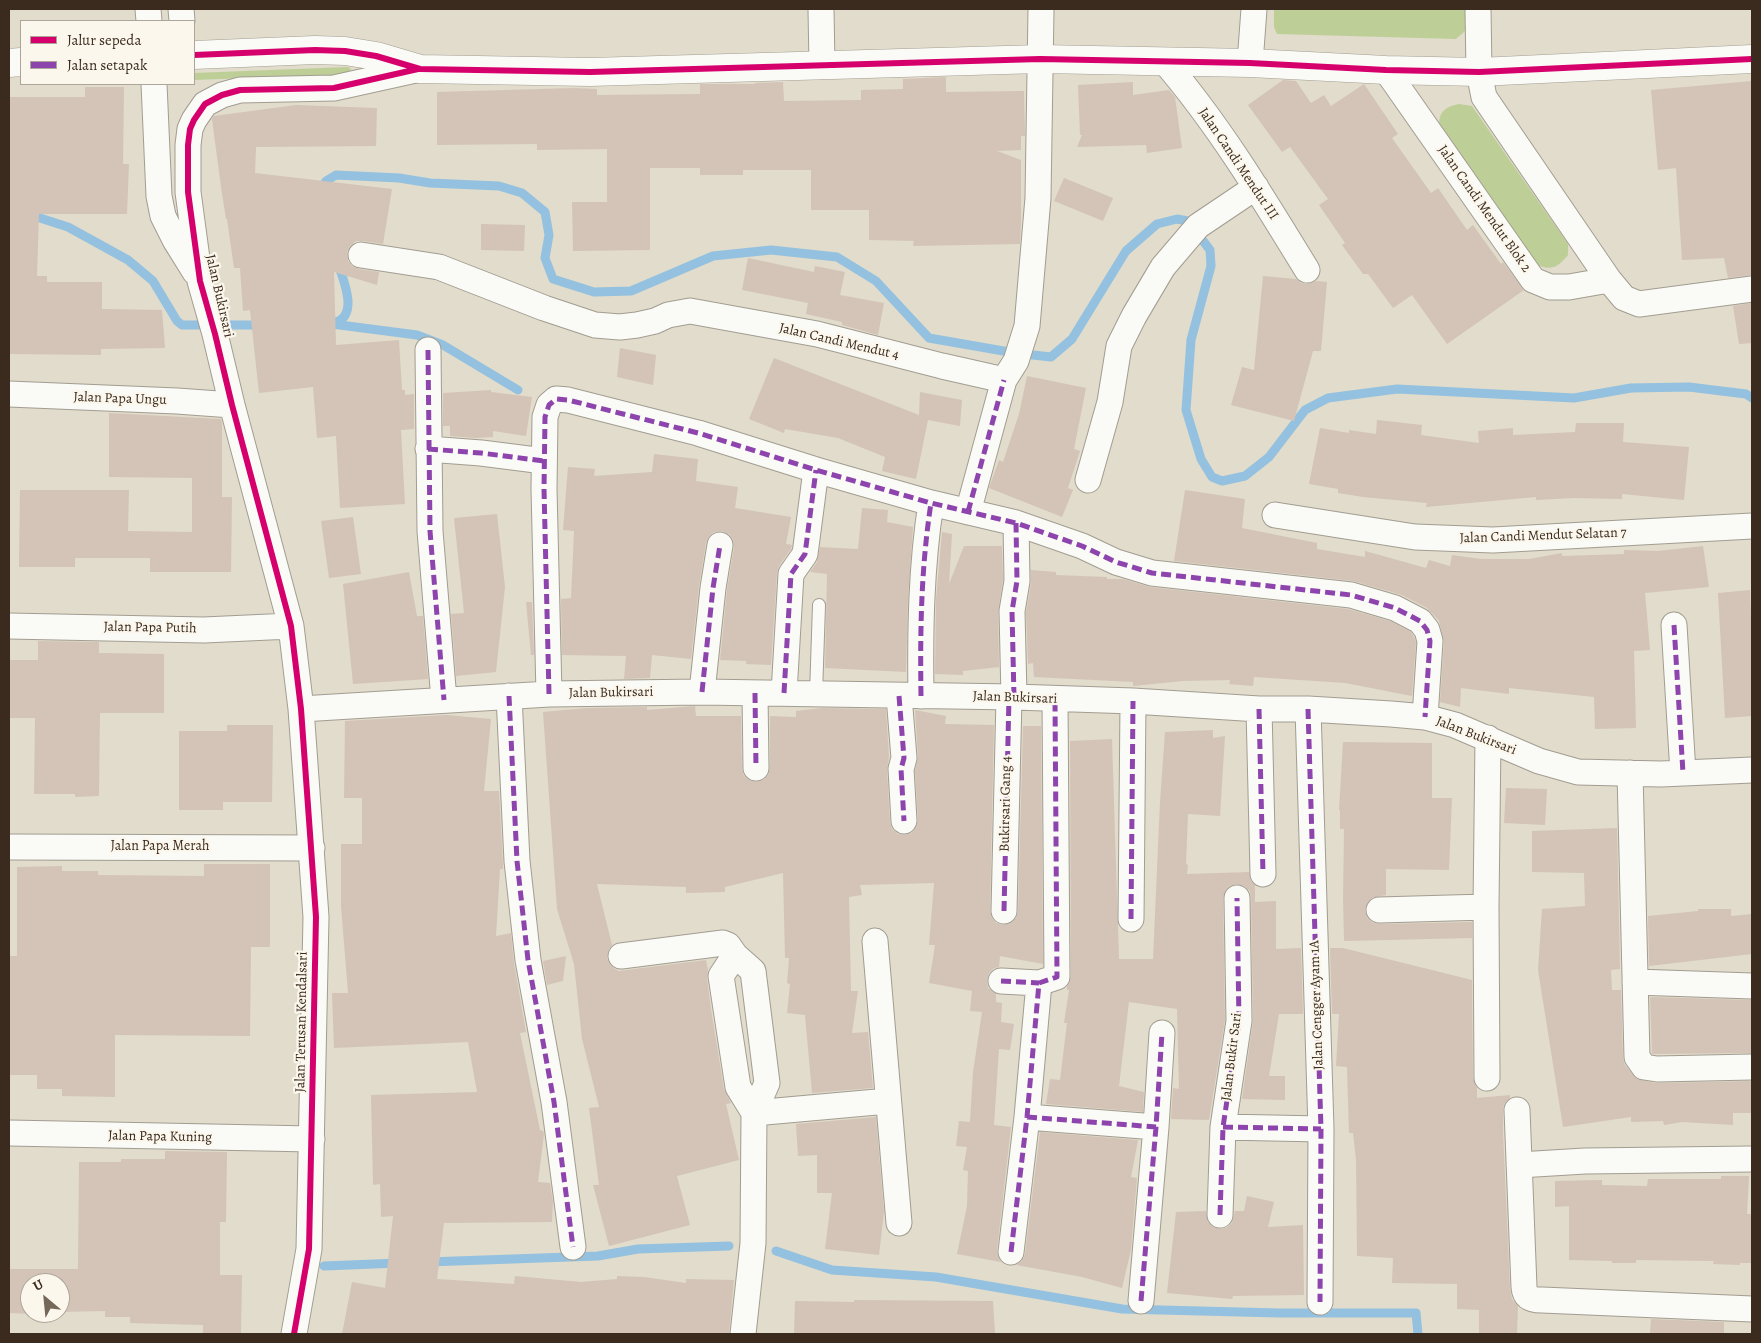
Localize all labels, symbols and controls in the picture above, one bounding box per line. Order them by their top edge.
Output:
legend [20,20,195,85]
text: Jalur sepeda [67,30,141,50]
text: Jalan setapak [67,55,147,75]
street label: Jalan Candi Mendut III [1194,105,1282,223]
street label: Jalan Candi Mendut Blok 2 [1434,142,1534,276]
street label: Jalan Bukirsari [201,253,237,339]
street label: Jalan Candi Mendut 4 [777,320,901,364]
street label: Jalan Papa Ungu [73,389,167,409]
street label: Jalan Candi Mendut Selatan 7 [1459,525,1627,547]
street label: Jalan Papa Putih [103,619,197,637]
street label: Jalan Bukirsari [568,684,654,702]
street label: Jalan Bukirsari [972,688,1058,708]
street label: Jalan Bukirsari [1433,713,1519,759]
street label: Bukirsari Gang 4 [997,756,1015,852]
street label: Jalan Papa Merah [111,839,209,855]
street label: Jalan Cengger Ayam 1A [1306,940,1328,1070]
street label: Jalan Terusan Kendalsari [292,951,312,1093]
street label: Jalan Bukir Sari [1218,1012,1246,1102]
street label: Jalan Papa Kuning [108,1128,212,1146]
north arrow [20,1273,70,1323]
text: U [30,1275,47,1296]

